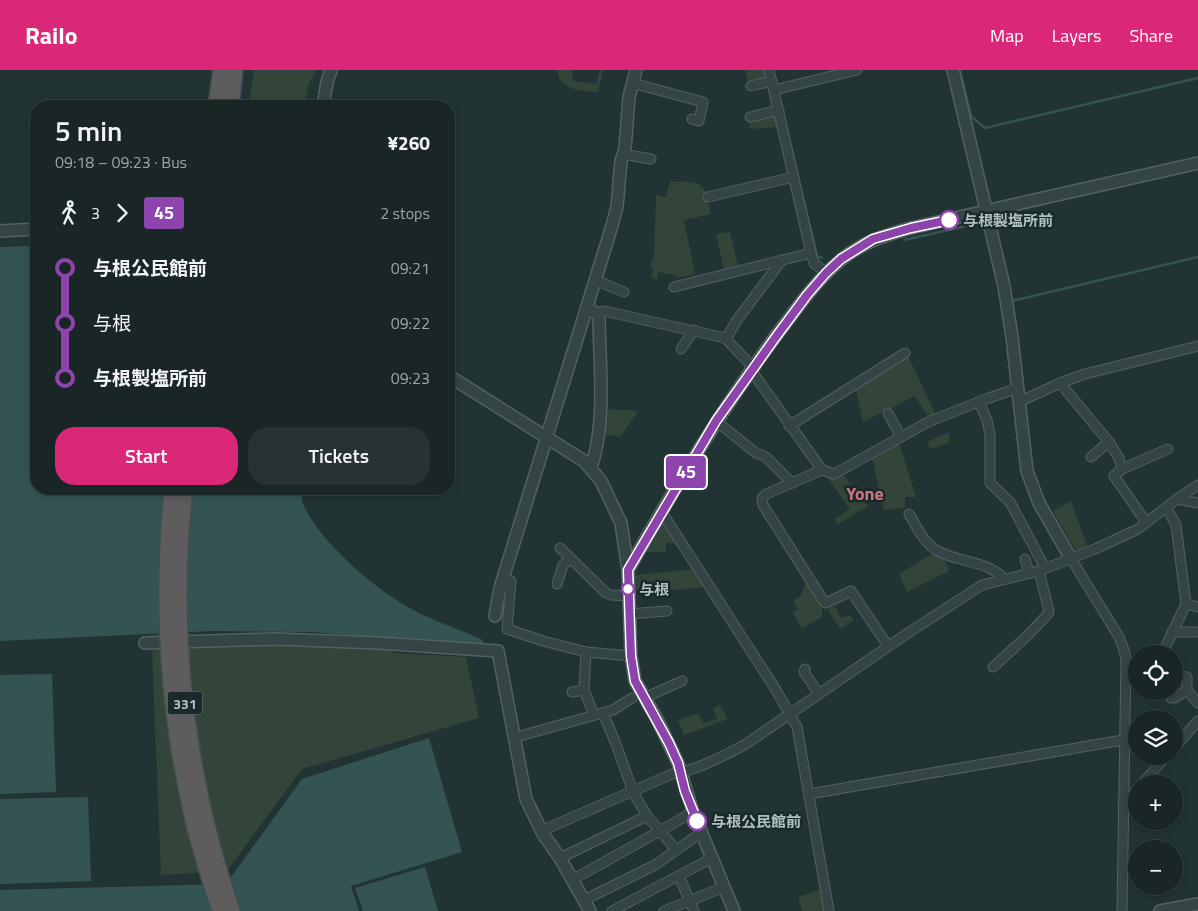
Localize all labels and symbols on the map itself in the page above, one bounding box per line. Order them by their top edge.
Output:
place label: 与根製塩所前 [963,209,1053,232]
marker: 与根製塩所前 [939,210,959,230]
line badge: 45 [664,456,708,488]
district label: Yone [846,480,884,507]
place label: 与根 [639,578,669,601]
marker: 与根 [621,582,635,596]
road number: 331 [168,692,202,714]
place label: 与根公民館前 [711,810,801,833]
marker: 与根公民館前 [687,811,707,831]

